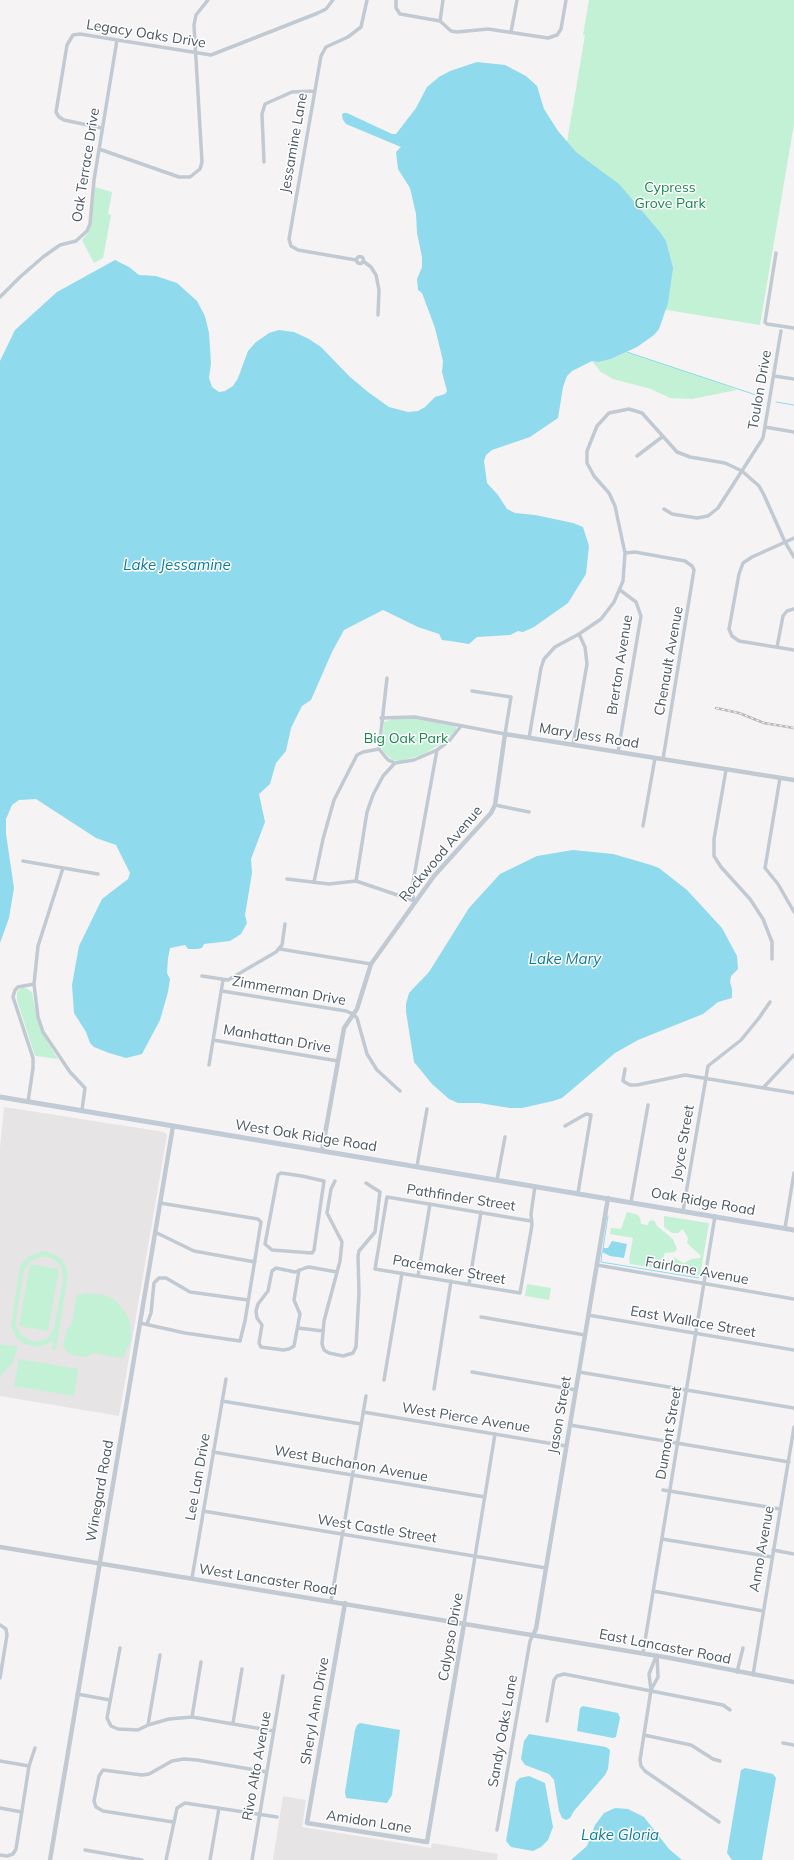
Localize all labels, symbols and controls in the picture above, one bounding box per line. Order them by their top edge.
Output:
street label: Legacy Oaks Drive [85,16,207,52]
street label: Jessamine Lane [277,92,311,194]
street label: Oak Terrace Drive [69,107,103,223]
park label: Cypress Grove Park [634,180,706,212]
street label: Toulon Drive [745,349,775,431]
water label: Lake Jessamine [123,556,231,574]
street label: Chenault Avenue [651,605,687,717]
street label: Brerton Avenue [604,614,636,716]
street label: Mary Jess Road [538,720,640,752]
park label: Big Oak Park [364,731,448,747]
street label: Rockwood Avenue [396,803,486,905]
water label: Lake Mary [529,950,601,968]
street label: Zimmerman Drive [231,973,347,1009]
street label: Manhattan Drive [222,1021,332,1057]
street label: Joyce Street [668,1104,698,1182]
street label: West Oak Ridge Road [234,1116,378,1156]
street label: Pathfinder Street [405,1181,517,1215]
street label: Oak Ridge Road [650,1185,756,1219]
street label: Pacemaker Street [391,1252,507,1288]
street label: Fairlane Avenue [644,1254,750,1288]
street label: East Wallace Street [629,1303,757,1341]
street label: Jason Street [545,1375,575,1455]
street label: Dumont Street [653,1385,685,1481]
street label: West Pierce Avenue [401,1400,531,1436]
street label: Lee Lan Drive [182,1432,214,1522]
street label: Winegard Road [83,1439,117,1543]
street label: West Buchanon Avenue [273,1442,429,1486]
street label: Anno Avenue [746,1505,778,1593]
street label: West Castle Street [316,1511,438,1547]
street label: West Lancaster Road [198,1561,338,1599]
street label: Calypso Drive [435,1592,467,1682]
street label: East Lancaster Road [598,1626,732,1668]
street label: Sheryl Ann Drive [297,1656,333,1766]
street label: Sandy Oaks Lane [485,1674,521,1788]
street label: Rivo Alto Avenue [239,1710,275,1822]
street label: Amidon Lane [325,1807,413,1837]
water label: Lake Gloria [581,1826,659,1844]

